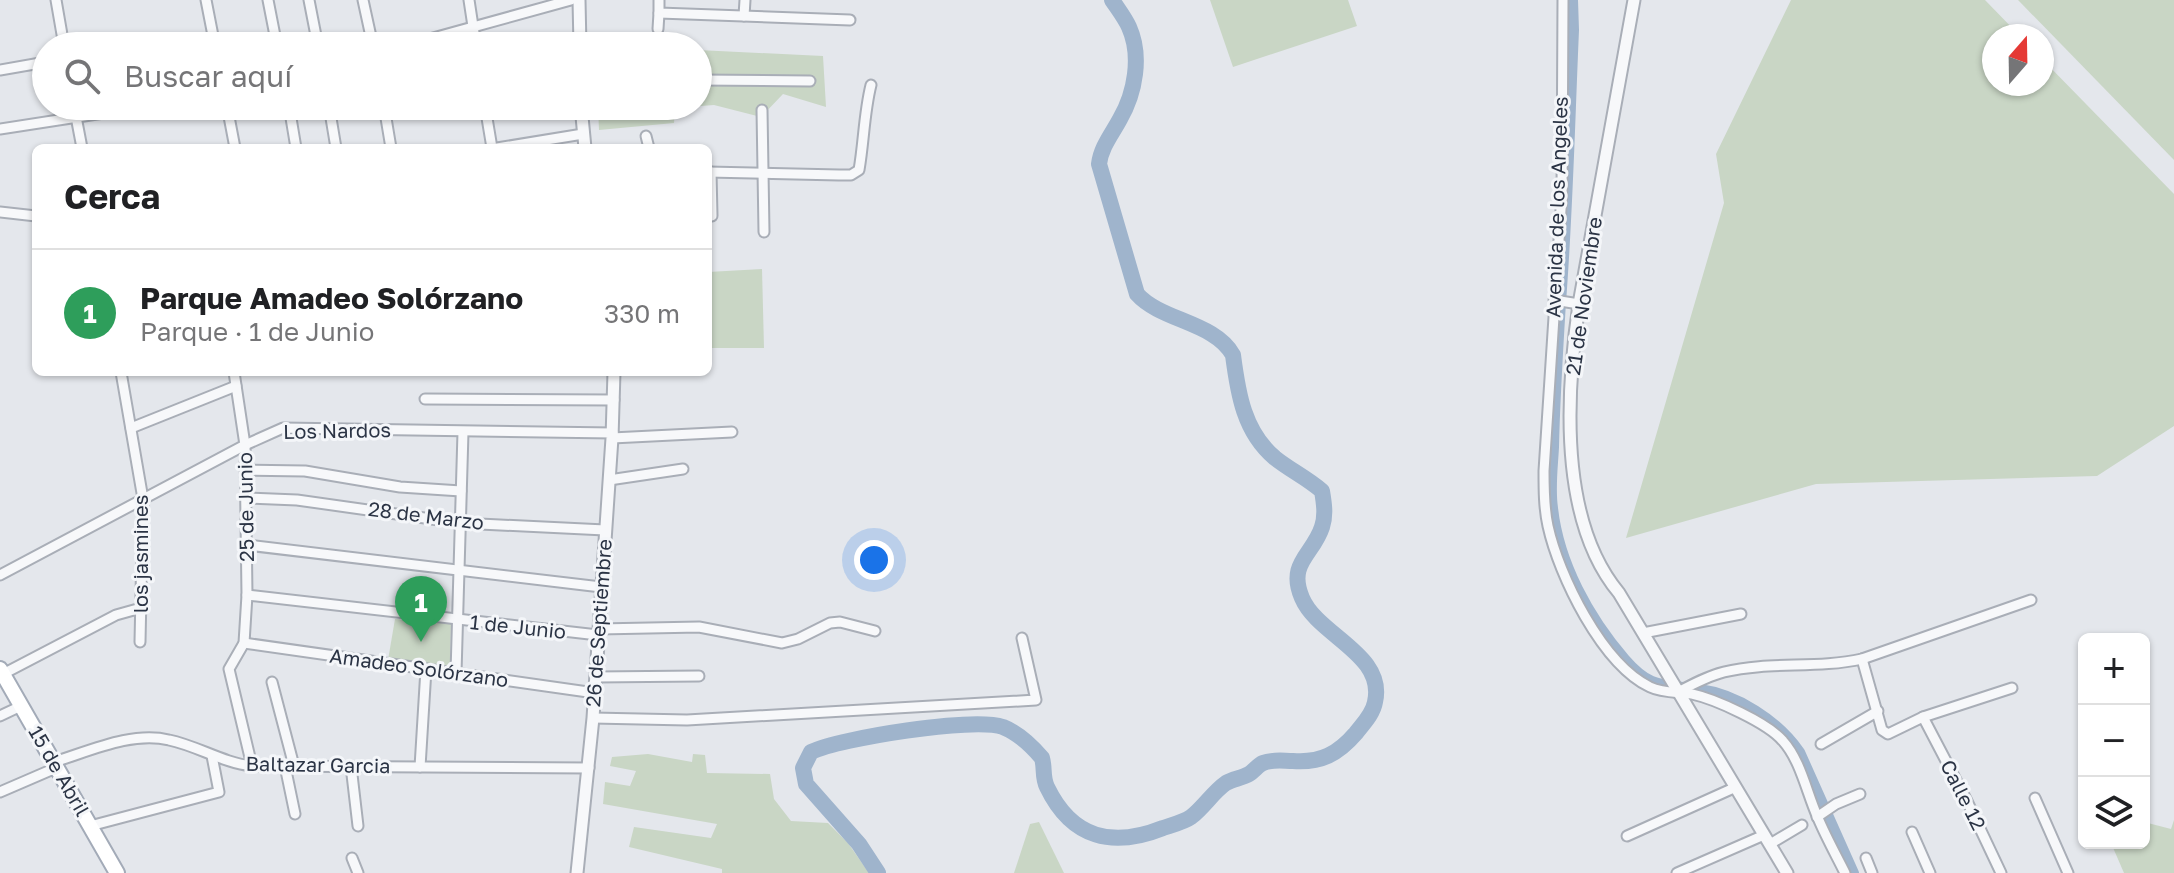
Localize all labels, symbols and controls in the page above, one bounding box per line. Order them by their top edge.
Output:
north arrow [1982,24,2054,96]
search box [32,32,712,120]
icon: search [60,54,104,98]
text: Buscar aquí [124,58,292,94]
street label: Avenida de los Angeles [1540,96,1572,318]
text: Cerca [64,176,160,216]
street label: 21 de Noviembre [1560,215,1606,376]
text: Parque Amadeo Solórzano [140,280,523,316]
text: 1 [83,298,97,329]
text: 330 m [604,298,680,329]
text: Parque · 1 de Junio [140,316,374,347]
street label: Los Nardos [283,417,391,443]
street label: 25 de Junio [232,452,258,562]
street label: los jasmines [128,495,152,613]
street label: 28 de Marzo [367,496,485,534]
street label: 26 de Septiembre [580,538,616,708]
your location [854,540,894,580]
pin: 1 [395,576,447,642]
street label: 1 de Junio [469,609,567,643]
map controls [2078,633,2150,849]
button: + [2078,633,2150,705]
street label: Amadeo Solórzano [328,643,510,691]
button: − [2078,705,2150,777]
street label: 15 de Abril [24,721,95,820]
street label: Baltazar Garcia [245,751,391,777]
street label: Calle 12 [1936,756,1992,834]
button: layers [2078,777,2150,849]

